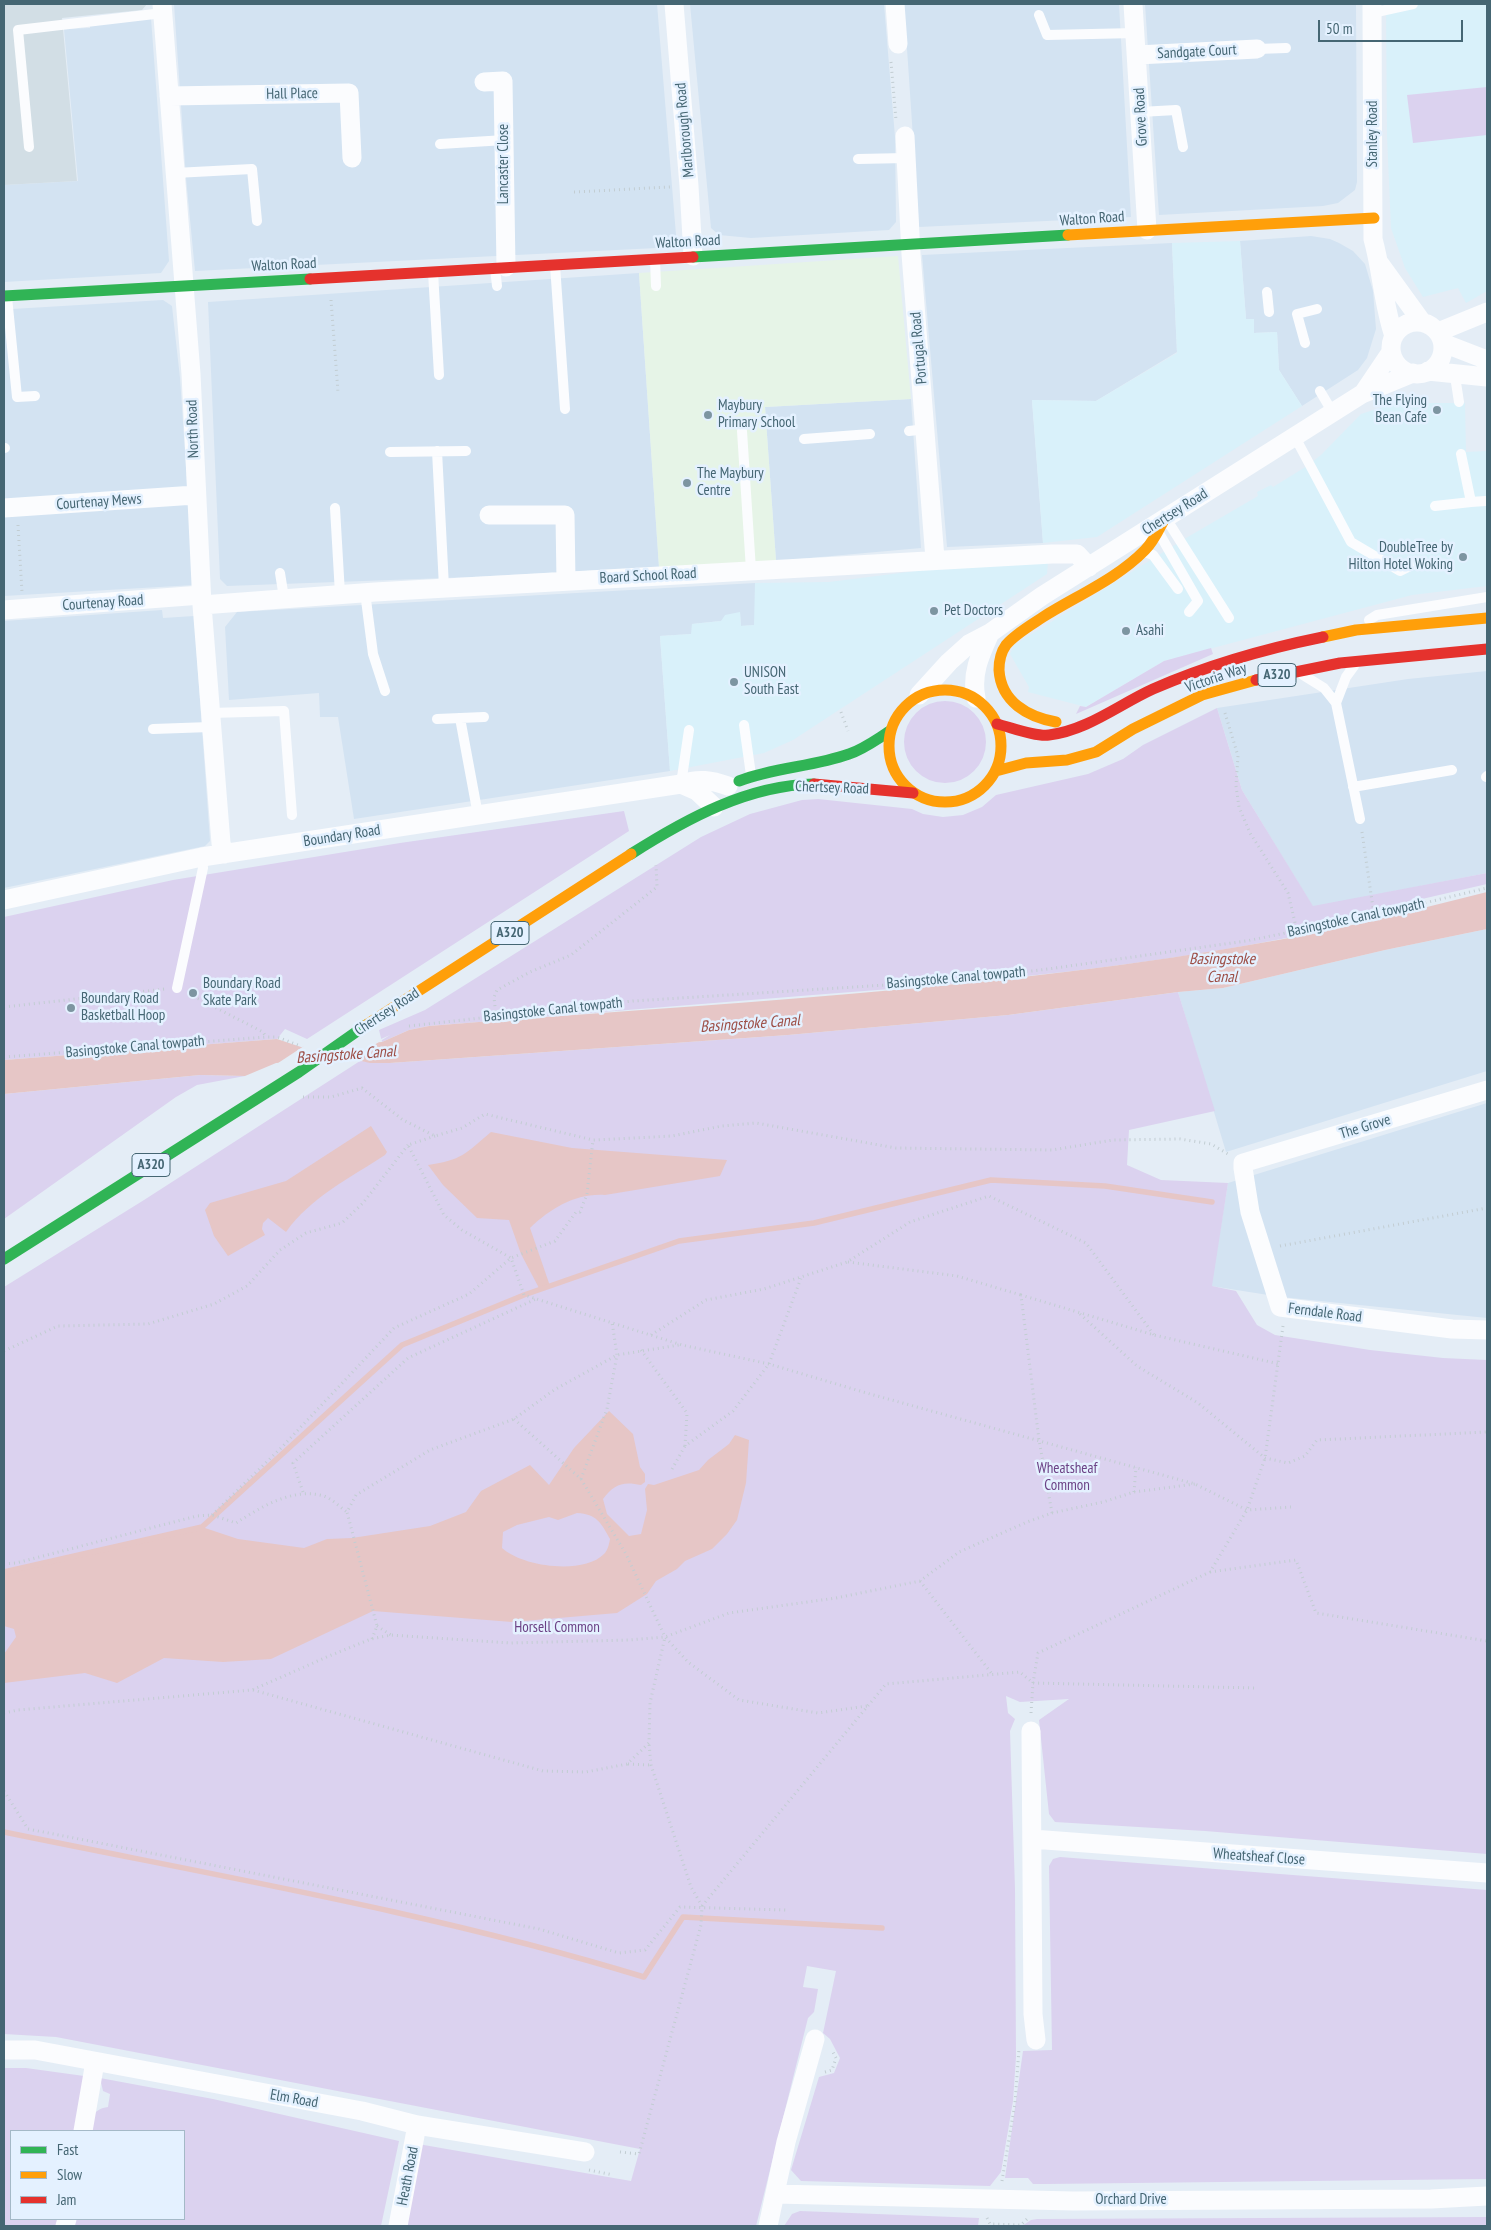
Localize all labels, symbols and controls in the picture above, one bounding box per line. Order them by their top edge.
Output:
scale bar [1321,10,1466,42]
text: 50 m [1326,19,1352,38]
street label: Sandgate Court [1157,41,1237,63]
street label: Marlborough Road [672,82,698,178]
street label: Hall Place [266,85,318,103]
street label: Grove Road [1130,87,1152,147]
street label: Stanley Road [1364,101,1382,167]
street label: Lancaster Close [495,124,513,204]
street label: Walton Road [1059,208,1125,230]
street label: Walton Road [655,231,721,253]
street label: Walton Road [251,254,317,276]
street label: Portugal Road [907,311,931,385]
place label: The Flying Bean Cafe [1373,392,1427,427]
place label: Maybury Primary School [718,397,795,432]
street label: North Road [183,399,203,459]
marker: The Flying Bean Cafe [1431,404,1443,416]
marker: Maybury Primary School [702,409,714,421]
place label: The Maybury Centre [697,465,764,500]
marker: The Maybury Centre [681,477,693,489]
street label: Chertsey Road [1139,485,1211,539]
street label: Courtenay Mews [56,490,142,514]
place label: DoubleTree by Hilton Hotel Woking [1348,539,1453,574]
marker: DoubleTree by Hilton Hotel Woking [1457,551,1469,563]
street label: Board School Road [599,564,697,588]
street label: Courtenay Road [62,591,144,615]
place label: Pet Doctors [944,602,1003,620]
marker: Pet Doctors [928,605,940,617]
place label: Asahi [1136,622,1164,640]
marker: Asahi [1120,625,1132,637]
street label: Victoria Way [1183,659,1249,697]
place label: UNISON South East [744,664,799,699]
road number: A320 [1258,664,1296,686]
marker: UNISON South East [728,676,740,688]
street label: Chertsey Road [795,778,869,798]
street label: Boundary Road [302,821,382,851]
street label: Basingstoke Canal towpath [1286,895,1426,941]
road number: A320 [491,921,529,944]
water label: Basingstoke Canal [1189,949,1255,987]
street label: Basingstoke Canal towpath [886,963,1026,993]
place label: Boundary Road Skate Park [203,975,281,1010]
street label: Chertsey Road [351,984,423,1040]
marker: Boundary Road Skate Park [187,987,199,999]
place label: Boundary Road Basketball Hoop [81,990,165,1025]
street label: Basingstoke Canal towpath [483,994,623,1026]
marker: Boundary Road Basketball Hoop [65,1002,77,1014]
water label: Basingstoke Canal [699,1011,801,1037]
street label: Basingstoke Canal towpath [65,1032,205,1062]
water label: Basingstoke Canal [295,1042,397,1068]
street label: The Grove [1337,1111,1393,1143]
road number: A320 [132,1154,170,1176]
street label: Ferndale Road [1287,1300,1363,1326]
park label: Wheatsheaf Common [1037,1460,1097,1495]
park label: Horsell Common [514,1619,600,1637]
street label: Wheatsheaf Close [1212,1845,1306,1869]
street label: Elm Road [269,2086,319,2112]
legend [10,2130,185,2220]
text: Fast [57,2140,78,2159]
street label: Heath Road [393,2145,423,2207]
text: Slow [57,2165,82,2184]
text: Jam [57,2190,76,2209]
street label: Orchard Drive [1095,2191,1167,2209]

